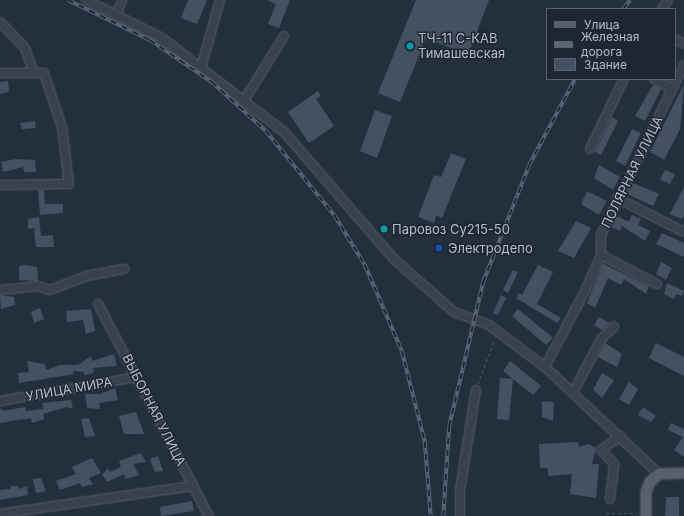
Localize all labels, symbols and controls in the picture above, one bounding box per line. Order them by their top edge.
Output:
legend [546,8,676,80]
text: Улица [584,17,619,32]
text: Железная дорога [581,29,639,59]
place label: ТЧ-11 С-КАВ Тимашевская [418,31,505,62]
marker: ТЧ-11 С-КАВ Тимашевская [405,41,415,51]
text: Здание [584,57,627,72]
street label: ПОЛЯРНАЯ УЛИЦА [598,113,666,231]
place label: Паровоз Су215-50 [392,221,510,237]
marker: Паровоз Су215-50 [379,224,389,234]
place label: Электродепо [448,240,533,256]
marker: Электродепо [433,242,445,254]
street label: ВЫБОРНАЯ УЛИЦА [119,352,189,468]
street label: УЛИЦА МИРА [25,374,113,404]

